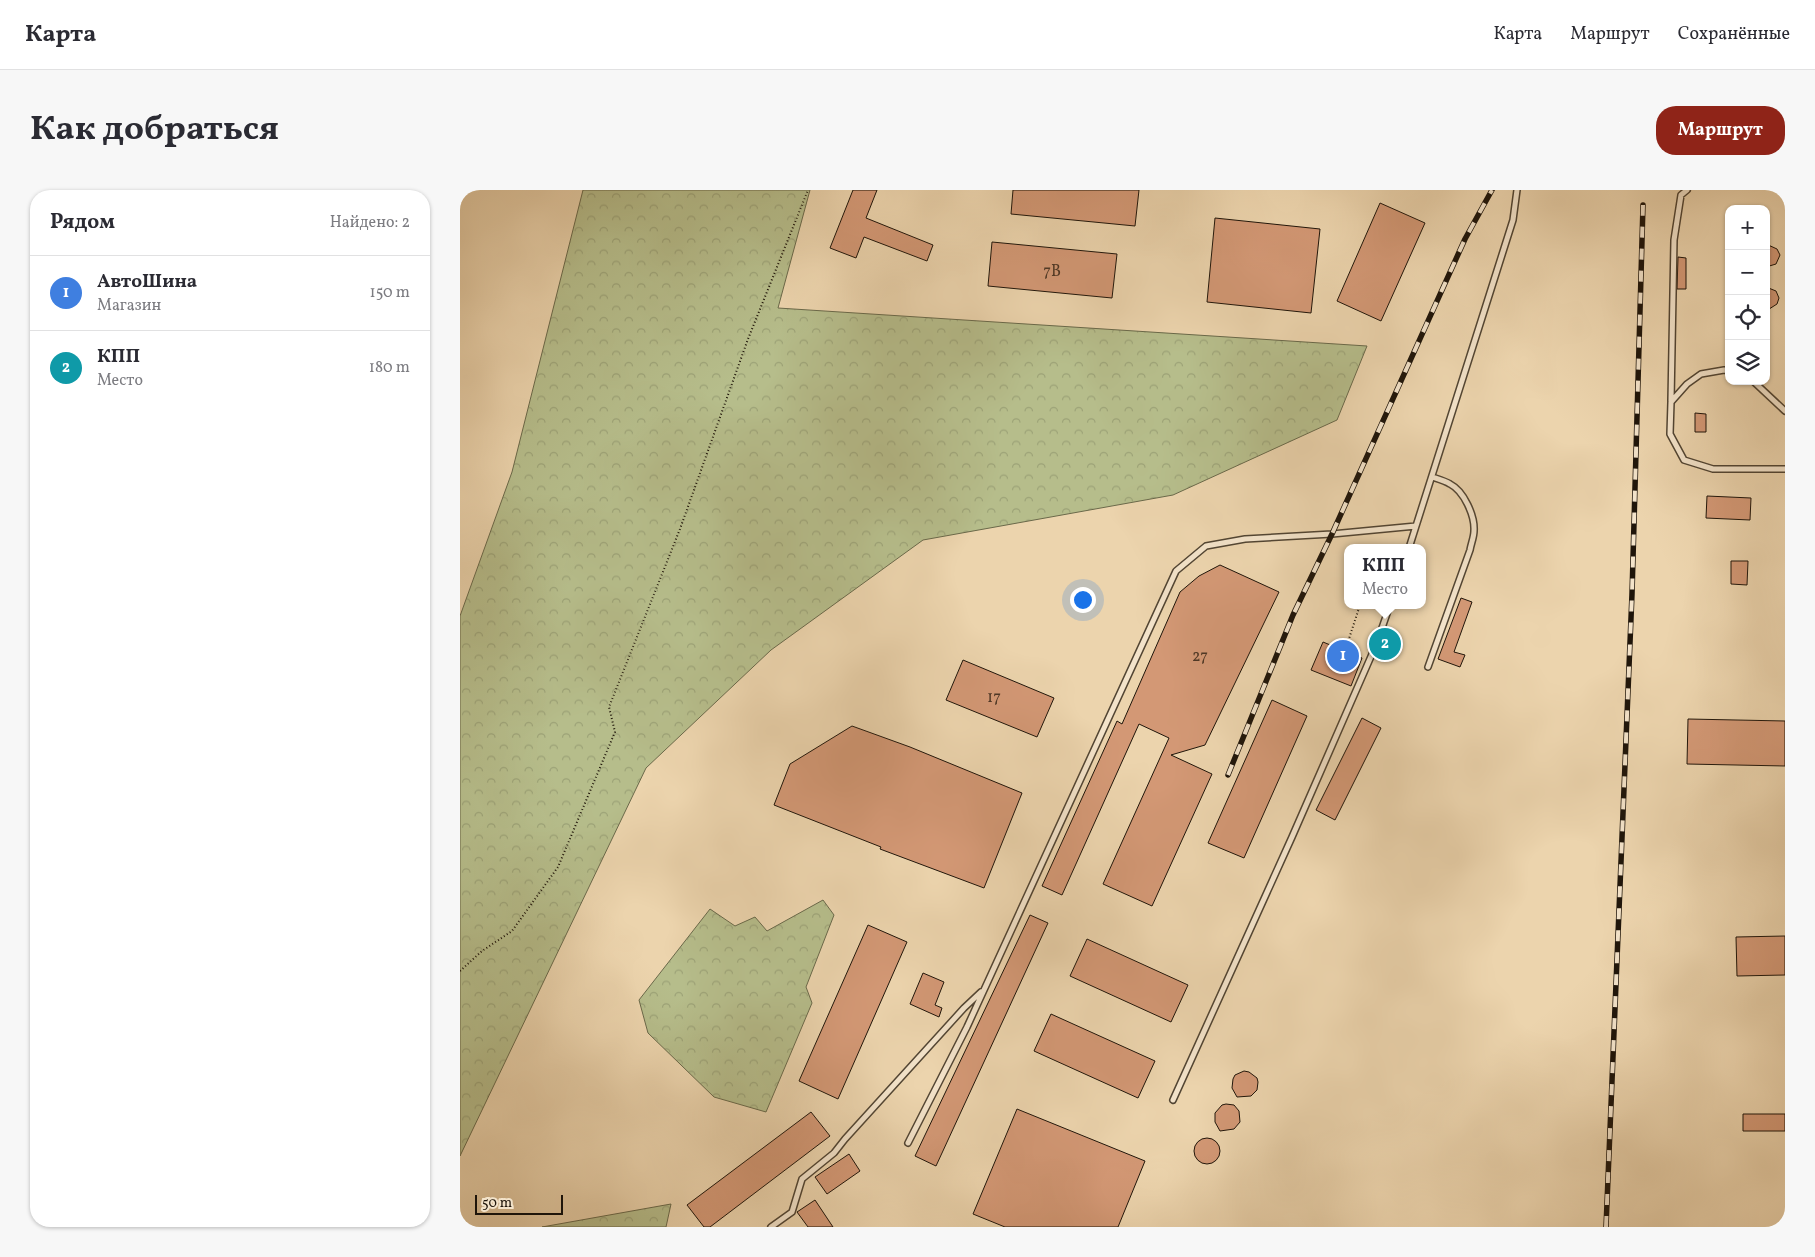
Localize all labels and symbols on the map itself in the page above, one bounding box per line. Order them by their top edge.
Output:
house number: 7В [1043,261,1061,283]
your location [1070,587,1096,613]
pin: 2 [1369,625,1401,663]
pin: 1 [1327,637,1359,675]
house number: 27 [1192,646,1208,668]
house number: 17 [987,687,1001,709]
scale bar [475,1192,562,1215]

